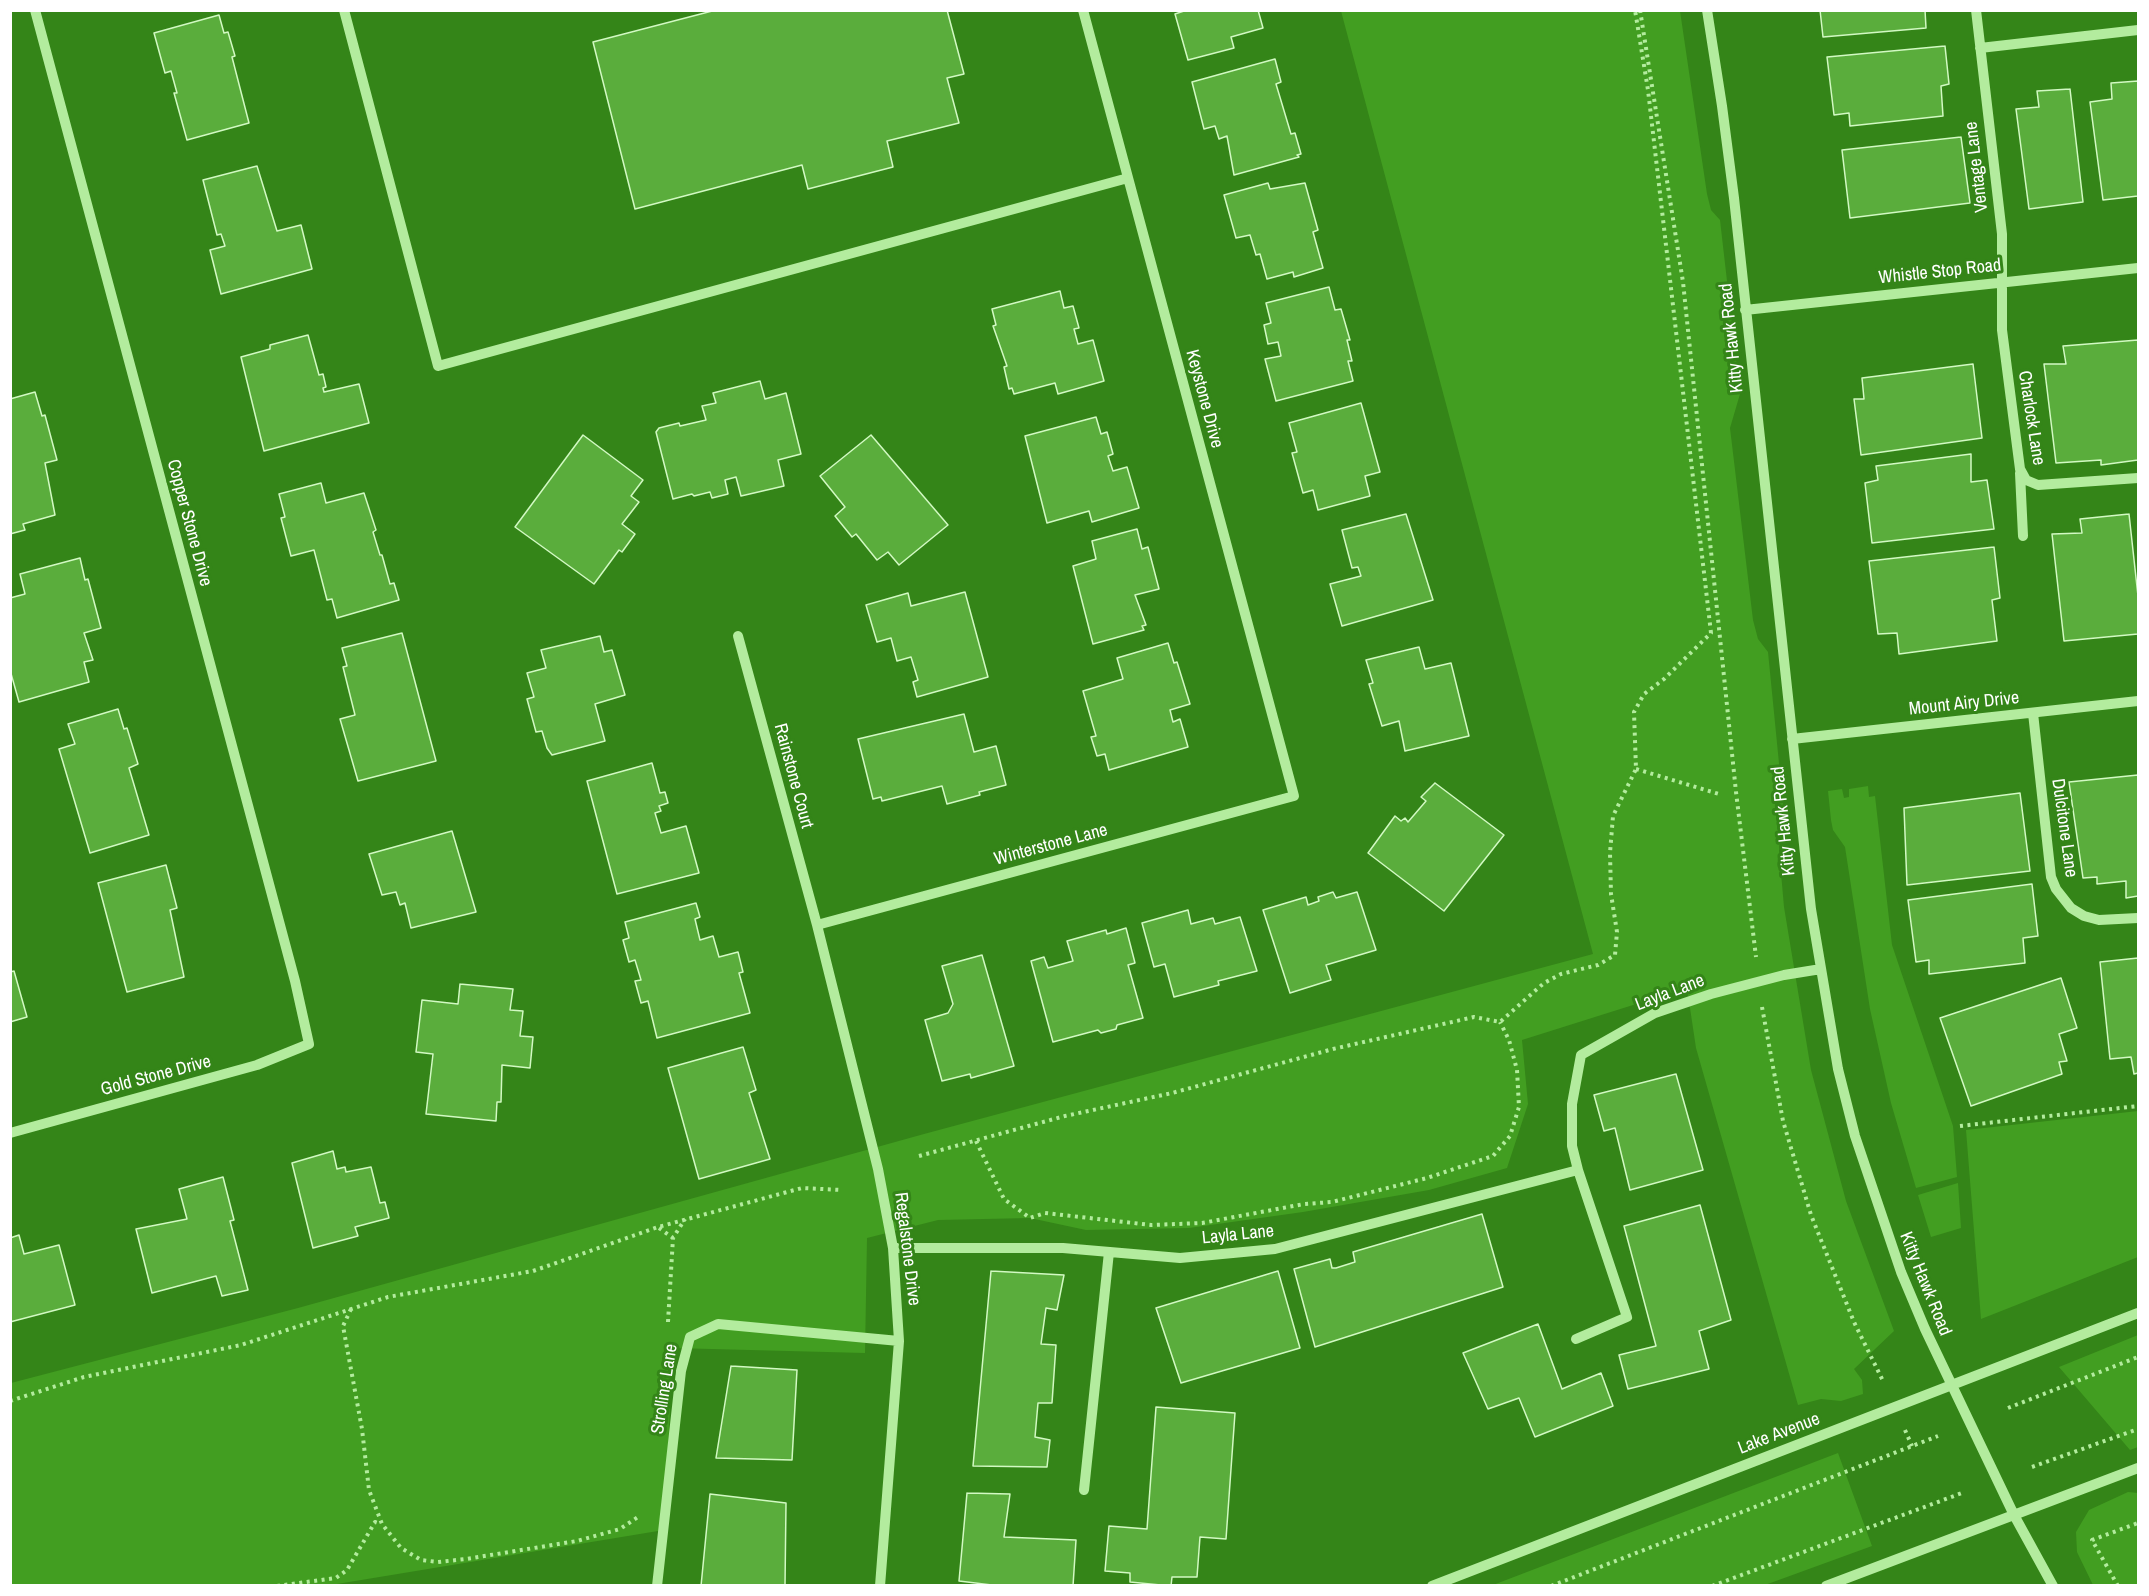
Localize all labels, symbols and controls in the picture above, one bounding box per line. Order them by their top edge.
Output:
street label: Ventage Lane [1961,120,1993,214]
street label: Whistle Stop Road [1878,255,2002,289]
street label: Kitty Hawk Road [1716,282,1748,394]
street label: Keystone Drive [1181,347,1227,451]
street label: Charlock Lane [2013,369,2049,467]
street label: Copper Stone Drive [162,457,216,589]
street label: Mount Airy Drive [1908,687,2020,721]
street label: Rainstone Court [769,721,817,831]
street label: Kitty Hawk Road [1768,765,1800,877]
street label: Dulcitone Lane [2046,777,2082,879]
street label: Winterstone Lane [992,819,1110,871]
street label: Layla Lane [1632,970,1708,1016]
street label: Gold Stone Drive [99,1051,213,1101]
street label: Regalstone Drive [889,1191,925,1307]
street label: Layla Lane [1201,1220,1275,1250]
street label: Kitty Hawk Road [1894,1229,1956,1339]
street label: Strolling Lane [647,1342,683,1436]
street label: Lake Avenue [1735,1409,1823,1459]

